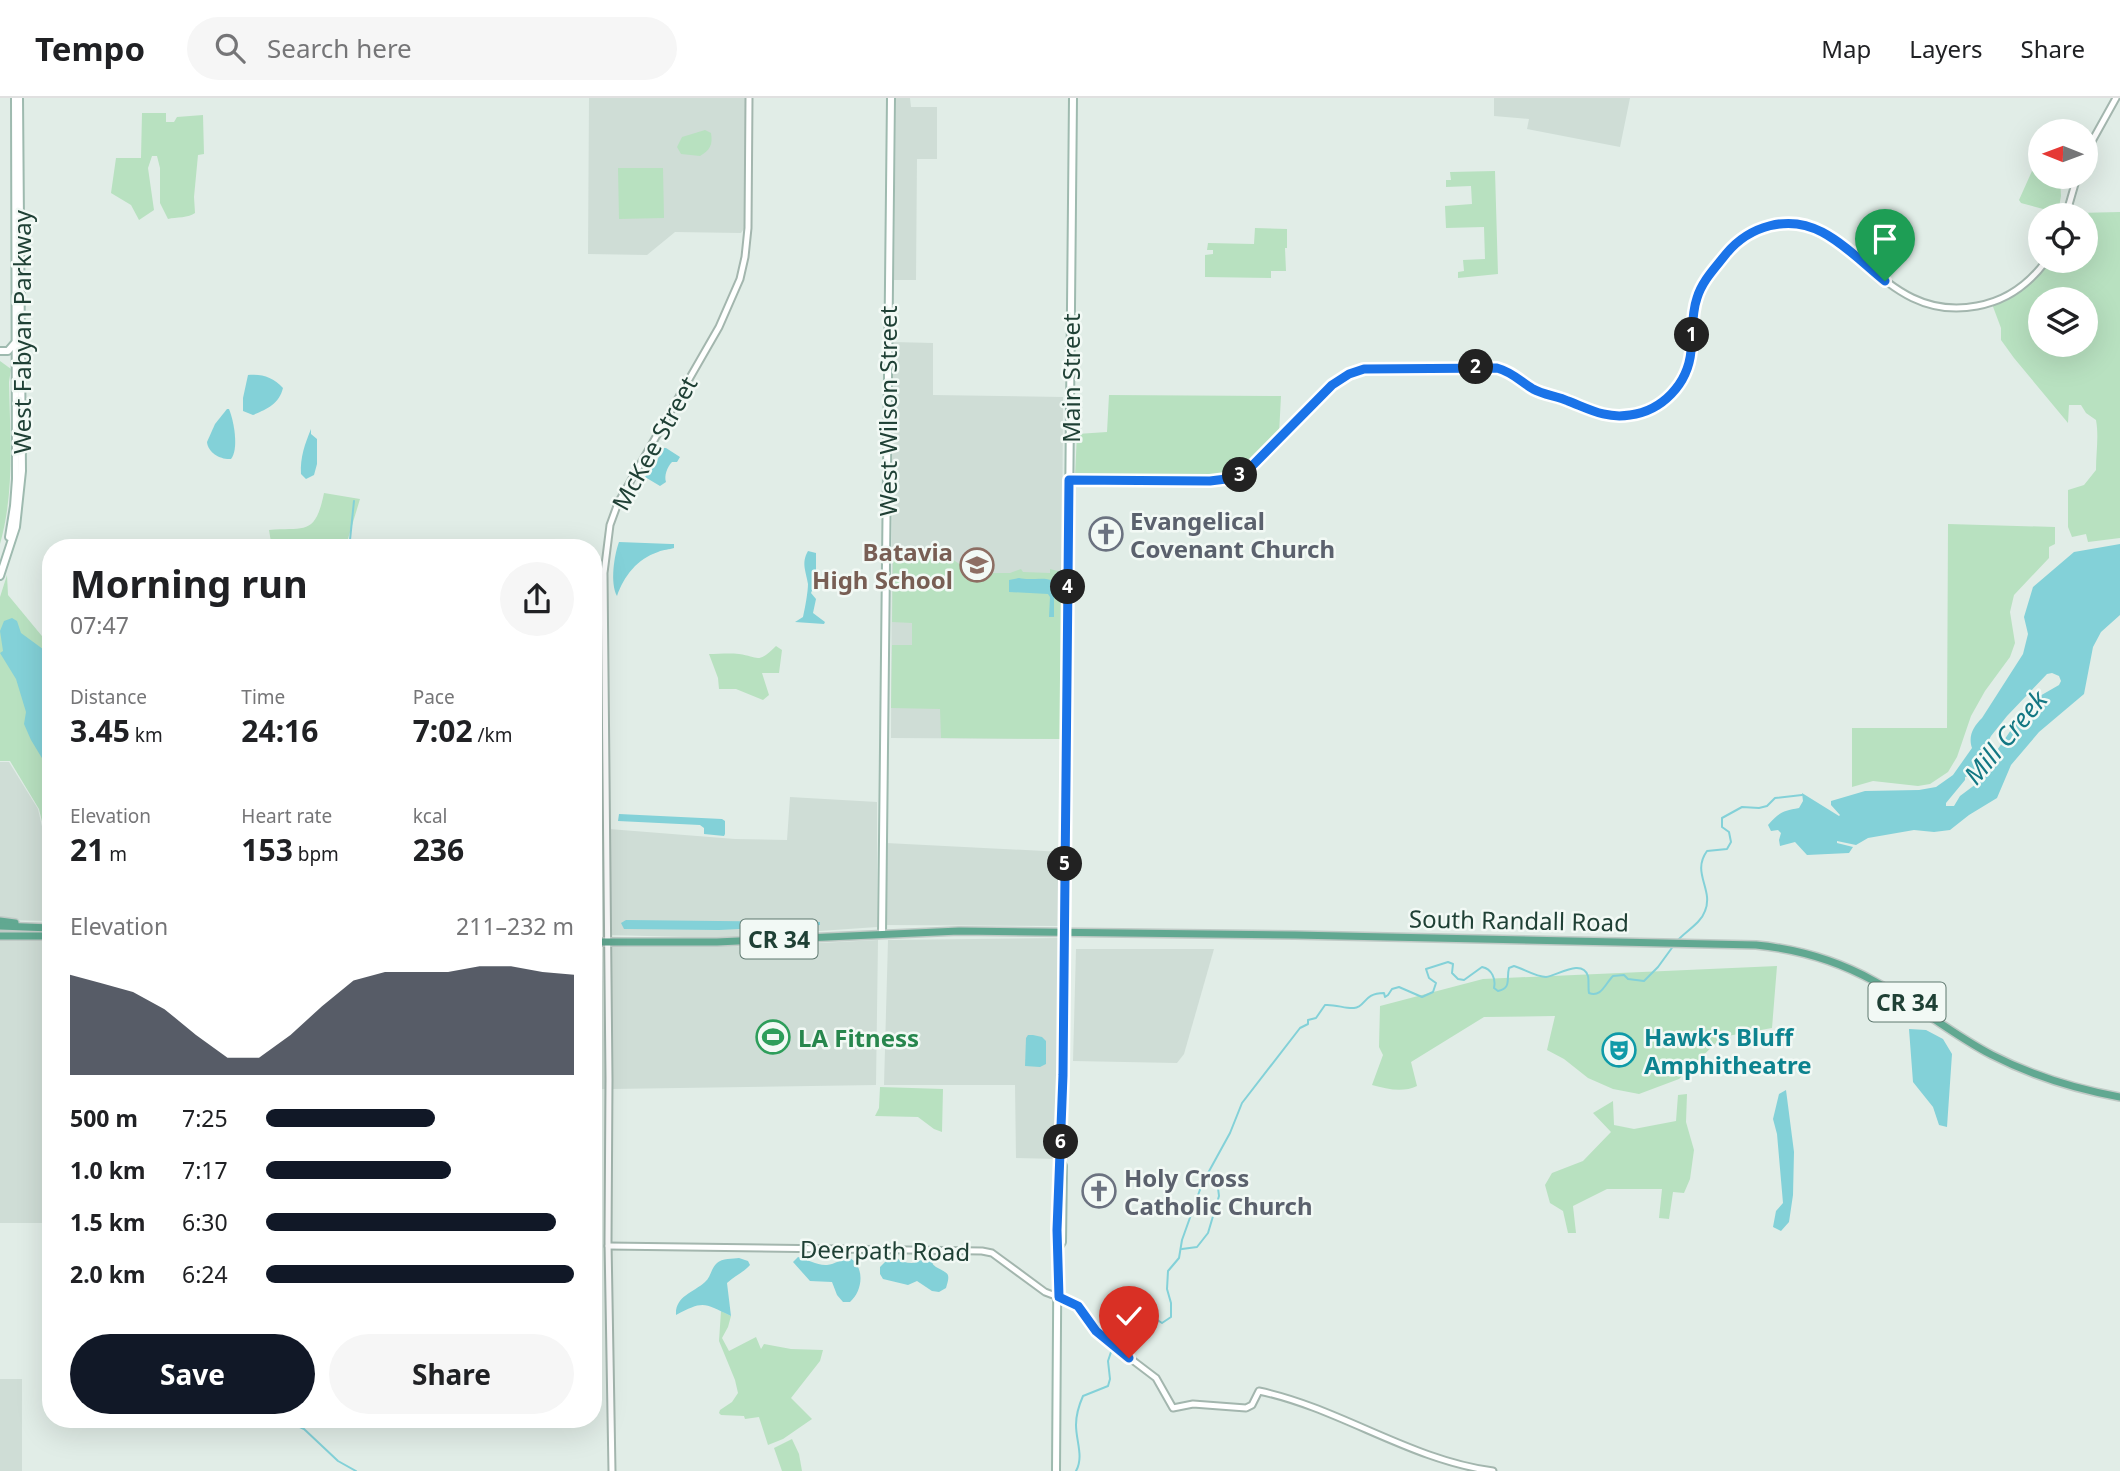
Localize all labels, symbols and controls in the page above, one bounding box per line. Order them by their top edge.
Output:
search box [187,17,677,80]
text: Tempo [35,26,145,71]
icon: search [211,29,249,67]
text: Search here [267,30,412,66]
text: Map [1821,32,1871,65]
text: Layers [1909,32,1983,65]
text: Share [2021,32,2085,65]
north arrow [2028,119,2098,189]
map controls [2028,119,2098,357]
button: locate [2028,203,2098,273]
street label: West Fabyan Parkway [5,209,38,454]
pin [1855,209,1915,281]
icon: arrive [1866,220,1904,258]
button: layers [2028,287,2098,357]
street label: West Wilson Street [871,305,904,516]
street label: Main Street [1054,313,1087,443]
pin: 1 [1674,317,1710,352]
text: 1 [1686,321,1697,347]
pin: 2 [1458,350,1494,384]
text: 2 [1470,353,1481,379]
street label: McKee Street [604,370,705,516]
pin: 3 [1222,458,1258,492]
text: 3 [1234,461,1245,487]
place label: Evangelical Covenant Church [1130,504,1335,565]
church icon: Evangelical Covenant Church [1087,515,1125,553]
place label: Batavia High School [812,535,953,596]
school or university icon: Batavia High School [958,546,996,584]
text: Morning run [70,557,308,609]
button: share [500,562,574,636]
pin: 4 [1050,570,1086,604]
text: 4 [1062,573,1073,599]
text: 07:47 [70,609,129,641]
water label: Mill Creek [1955,681,2056,792]
text: Distance [70,684,147,710]
text: Time [241,684,285,710]
text: Pace [413,684,455,710]
text: 3.45 [70,710,130,751]
text: 24:16 [241,710,318,751]
text: 7:02 [413,710,473,751]
text: km [130,722,163,748]
text: /km [473,722,513,748]
text: Elevation [70,803,151,829]
text: Heart rate [241,803,332,829]
text: kcal [413,803,447,829]
text: 21 [70,829,104,870]
text: 153 [241,829,293,870]
text: 236 [413,829,464,870]
text: m [104,841,127,867]
text: bpm [293,841,339,867]
pin: 5 [1048,846,1082,882]
text: 5 [1059,850,1070,876]
street label: South Randall Road [1409,902,1629,938]
text: Elevation [70,910,168,942]
text: 211–232 m [456,910,574,942]
road number: CR 34 [740,919,818,958]
road number: CR 34 [1868,982,1946,1021]
sports icon: LA Fitness [754,1018,792,1056]
place label: Hawk's Bluff Amphitheatre [1644,1020,1812,1081]
place label: LA Fitness [798,1021,919,1054]
theatre icon: Hawk's Bluff Amphitheatre [1600,1031,1638,1069]
text: 500 m [70,1102,138,1134]
text: 7:25 [182,1102,228,1134]
pin: 6 [1044,1124,1078,1160]
text: 6 [1055,1128,1066,1154]
text: 1.0 km [70,1154,145,1186]
text: 7:17 [182,1154,228,1186]
place label: Holy Cross Catholic Church [1124,1161,1313,1222]
church icon: Holy Cross Catholic Church [1080,1172,1118,1210]
text: 1.5 km [70,1206,145,1238]
text: 6:30 [182,1206,228,1238]
street label: Deerpath Road [800,1232,970,1268]
text: 2.0 km [70,1258,145,1290]
text: 6:24 [182,1258,228,1290]
pin [1099,1286,1159,1358]
icon: check [1110,1297,1148,1335]
button: Save [70,1334,315,1414]
button: Share [329,1334,574,1414]

